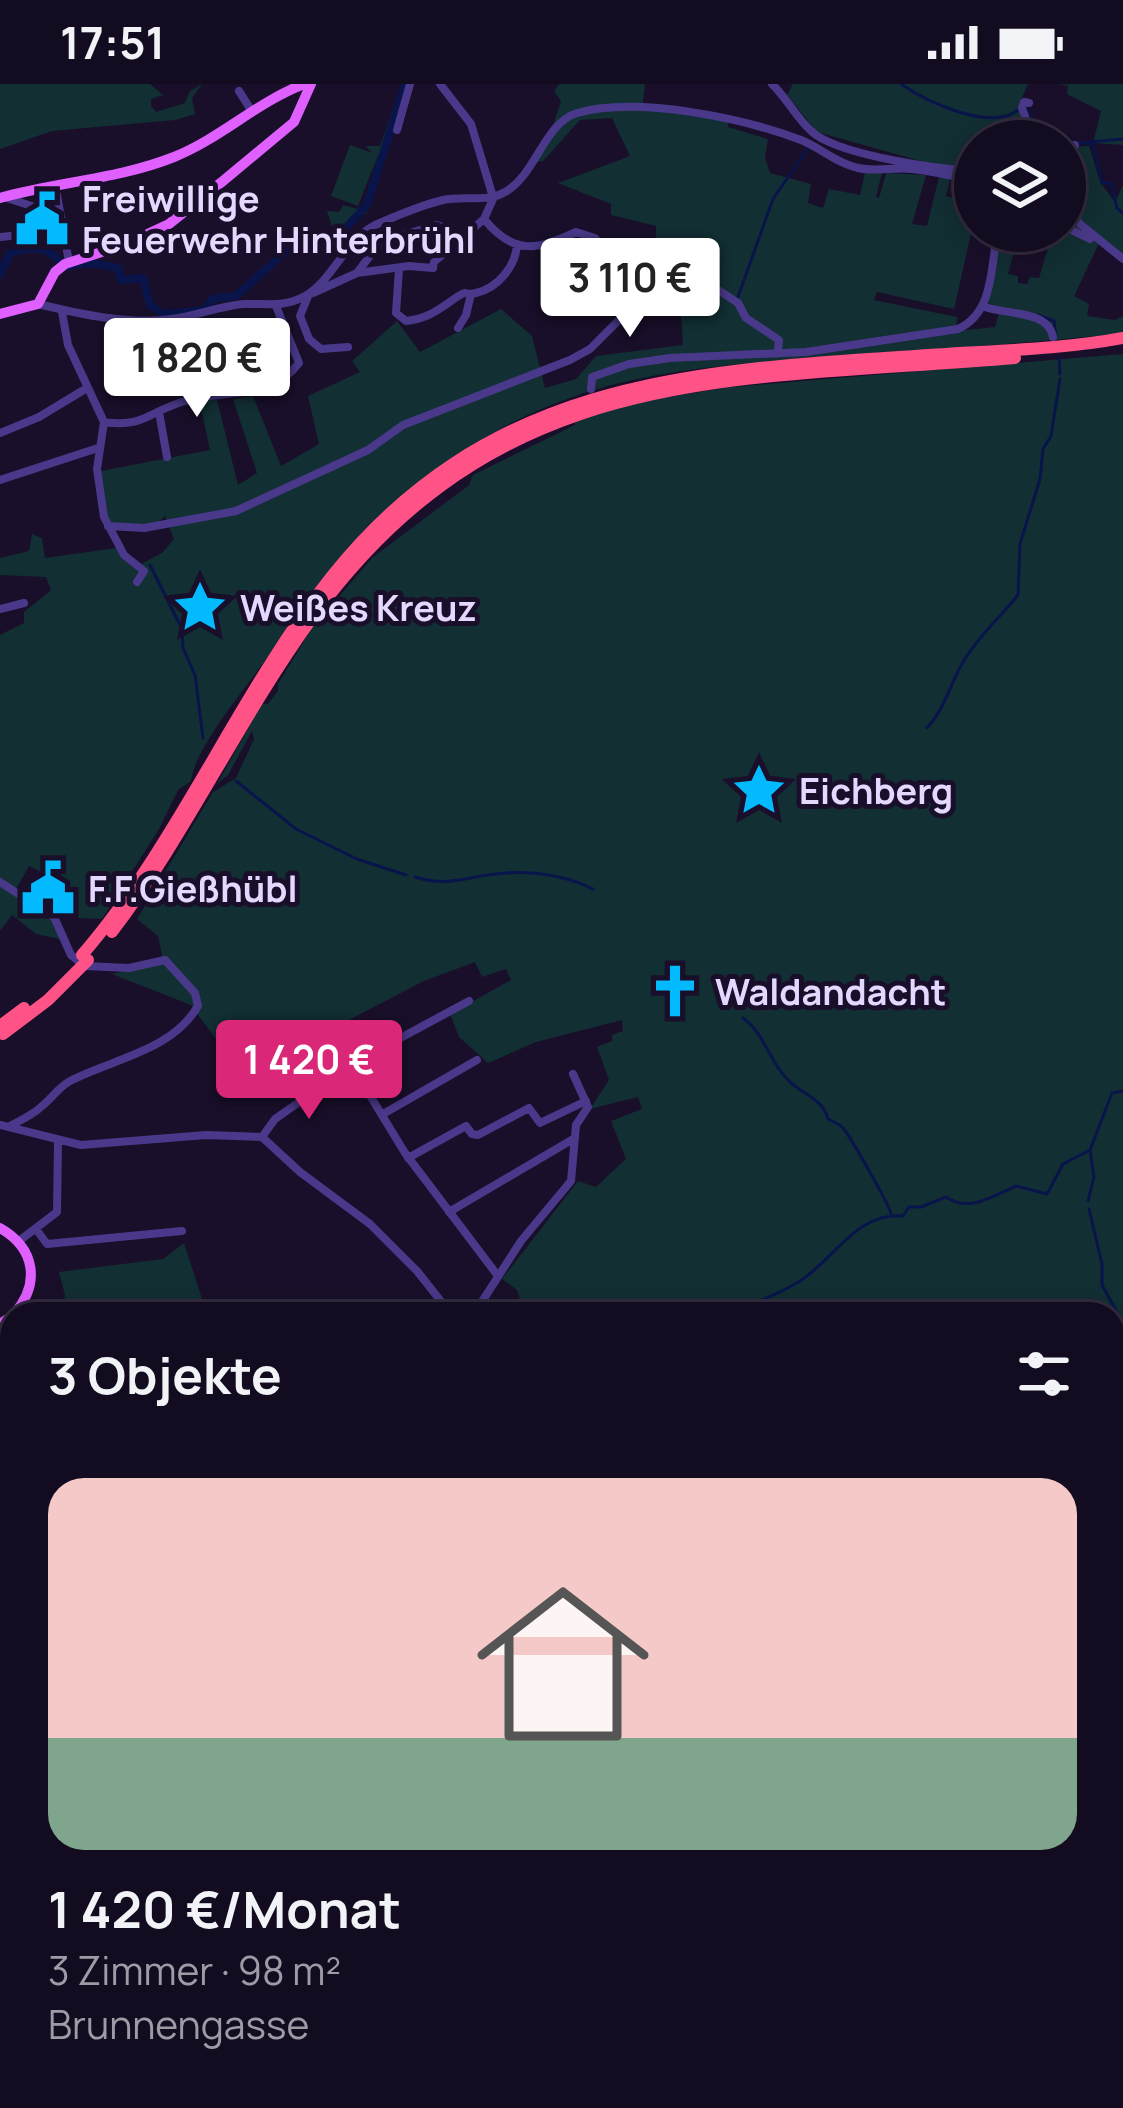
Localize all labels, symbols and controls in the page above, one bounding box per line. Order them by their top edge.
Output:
text: 17:51 [60,11,165,73]
map controls [954,120,1086,252]
button: layers [954,120,1086,252]
place label: Freiwillige Feuerwehr Hinterbrühl [82,174,475,264]
public building icon: Freiwillige Feuerwehr Hinterbrühl [13,190,71,248]
pin: 3 110 € [519,238,741,340]
text: 3 110 € [568,250,692,304]
pin: 1 820 € [86,318,308,420]
text: 1 820 € [131,330,263,384]
place icon: Weißes Kreuz [171,578,229,636]
place label: Weißes Kreuz [240,583,477,632]
place icon: Eichberg [730,761,788,819]
place label: Eichberg [799,766,953,815]
public building icon: F.F.Gießhübl [19,859,77,917]
place label: F.F.Gießhübl [88,864,298,913]
church icon: Waldandacht [646,962,704,1020]
place label: Waldandacht [715,967,946,1016]
pin: 1 420 € [198,1020,420,1122]
text: 1 420 € [243,1032,375,1086]
text: 3 Objekte [48,1340,282,1409]
icon: filters [1011,1341,1077,1407]
icon: home [455,1556,671,1772]
text: 1 420 €/Monat [48,1874,401,1943]
text: 3 Zimmer · 98 m² [48,1943,341,1997]
text: Brunnengasse [48,1997,309,2051]

